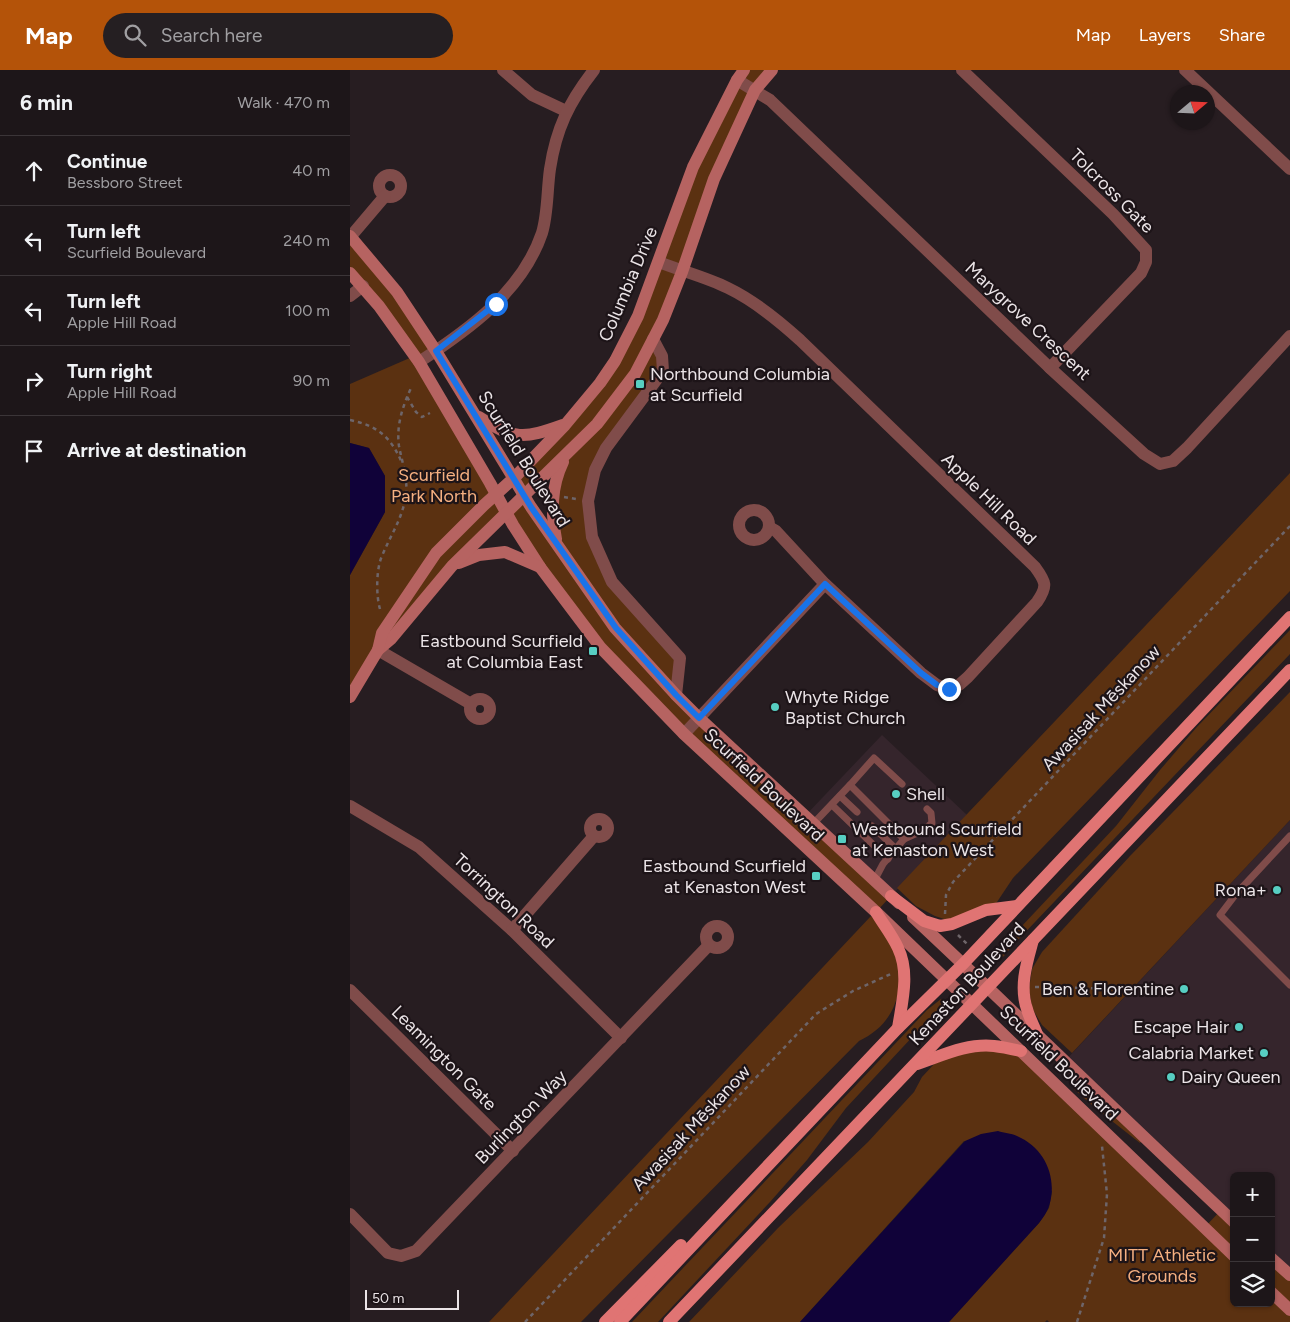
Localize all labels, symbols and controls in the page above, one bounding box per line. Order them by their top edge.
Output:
search box [103,13,453,58]
text: Map [25,21,73,50]
icon: search [121,21,149,49]
text: Search here [161,24,262,47]
text: Map [1076,24,1111,46]
text: Layers [1139,24,1191,46]
text: Share [1219,24,1265,46]
north arrow [1170,85,1215,130]
text: 6 min [20,90,73,115]
text: Walk · 470 m [238,93,330,112]
street label: Tolcross Gate [1065,144,1159,238]
text: Continue [67,150,147,173]
icon: ahead [20,157,48,185]
text: 40 m [292,161,330,180]
text: Bessboro Street [67,173,183,192]
text: Turn left [67,220,141,243]
street label: Columbia Drive [594,223,662,345]
icon: left [20,227,48,255]
text: 240 m [283,231,330,250]
text: Scurfield Boulevard [67,243,206,262]
street label: Marygrove Crescent [961,257,1096,385]
text: Turn left [67,290,141,313]
route start [485,293,508,316]
icon: left [20,297,48,325]
text: 100 m [285,301,330,320]
text: Apple Hill Road [67,313,177,332]
text: Turn right [67,360,153,383]
place label: Northbound Columbia at Scurfield [650,363,830,406]
icon: right [20,367,48,395]
text: 90 m [293,371,330,390]
marker: Northbound Columbia at Scurfield [634,378,646,390]
text: Apple Hill Road [67,383,177,402]
street label: Scurfield Boulevard [473,387,575,531]
icon: arrive [20,437,48,465]
text: Arrive at destination [67,439,246,462]
street label: Apple Hill Road [937,448,1041,550]
park label: Scurfield Park North [391,464,477,507]
place label: Eastbound Scurfield at Columbia East [420,630,583,673]
street label: Awasisak Mēskanow [1037,641,1165,775]
marker: Eastbound Scurfield at Columbia East [587,645,599,657]
route end [938,678,961,701]
place label: Whyte Ridge Baptist Church [785,686,905,729]
marker: Whyte Ridge Baptist Church [769,701,781,713]
street label: Scurfield Boulevard [699,724,829,846]
place label: Shell [906,783,945,805]
marker: Shell [890,788,902,800]
place label: Westbound Scurfield at Kenaston West [852,818,1022,861]
marker: Westbound Scurfield at Kenaston West [836,833,848,845]
street label: Torrington Road [449,849,559,953]
place label: Eastbound Scurfield at Kenaston West [643,855,806,898]
marker: Eastbound Scurfield at Kenaston West [810,870,822,882]
place label: Rona+ [1215,879,1267,901]
marker: Rona+ [1271,884,1283,896]
street label: Kenaston Boulevard [904,918,1030,1050]
place label: Ben & Florentine [1042,978,1174,1000]
marker: Ben & Florentine [1178,983,1190,995]
street label: Leamington Gate [387,1001,501,1115]
street label: Scurfield Boulevard [995,1001,1123,1125]
place label: Escape Hair [1133,1016,1229,1038]
marker: Escape Hair [1233,1021,1245,1033]
place label: Calabria Market [1129,1042,1254,1064]
marker: Calabria Market [1258,1047,1270,1059]
street label: Awasisak Mēskanow [627,1061,755,1195]
street label: Burlington Way [470,1065,572,1169]
place label: Dairy Queen [1181,1066,1281,1088]
marker: Dairy Queen [1165,1071,1177,1083]
map controls [1230,1172,1275,1307]
button: + [1230,1172,1275,1217]
button: − [1230,1217,1275,1262]
park label: MITT Athletic Grounds [1108,1244,1216,1287]
button: layers [1230,1262,1275,1307]
scale bar [365,1287,459,1310]
text: 50 m [372,1290,404,1307]

